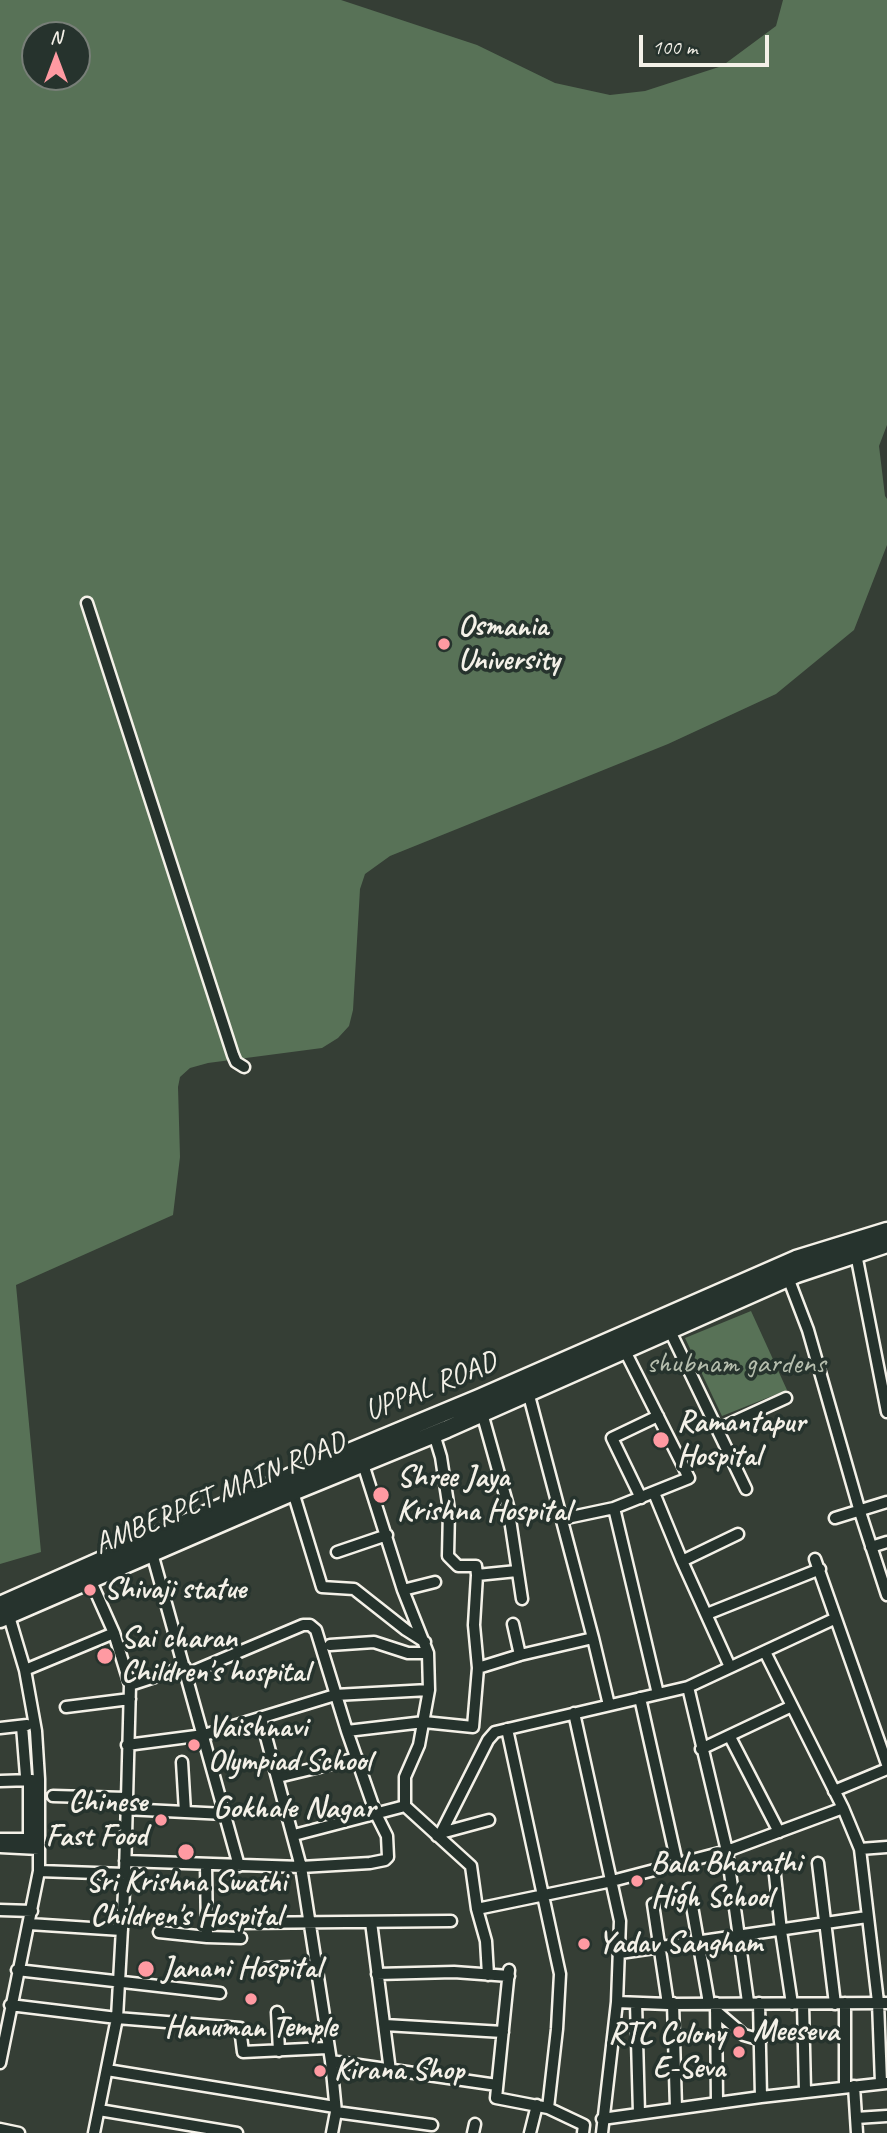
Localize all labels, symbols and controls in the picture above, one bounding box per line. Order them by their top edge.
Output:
north arrow [21,21,91,91]
scale bar [642,21,772,65]
text: N [50,25,62,49]
text: 100 m [652,34,697,60]
place label: Osmania University [458,609,559,680]
marker: Osmania University [436,636,452,652]
street label: UPPAL ROAD [360,1344,502,1430]
park label: shubnam gardens [647,1346,825,1382]
place label: Ramantapur Hospital [677,1405,805,1476]
street label: AMBERPET MAIN ROAD [89,1425,351,1563]
marker: Ramantapur Hospital [651,1430,671,1450]
place label: Shree Jaya Krishna Hospital [397,1460,570,1530]
marker: Shree Jaya Krishna Hospital [371,1485,391,1505]
place label: Shivaji statue [104,1572,246,1608]
marker: Shivaji statue [82,1582,98,1598]
place label: Sai charan Children's hospital [121,1621,309,1692]
marker: Sai charan Children's hospital [95,1646,115,1666]
place label: Vaishnavi Olympiad School [208,1710,371,1780]
marker: Vaishnavi Olympiad School [186,1737,202,1753]
place label: Chinese Fast Food [46,1785,147,1856]
district label: Gokhale Nagar [213,1790,375,1828]
marker: Chinese Fast Food [153,1812,169,1828]
marker: Sri Krishna Swathi Children's Hospital [176,1842,196,1862]
place label: Bala Bharathi High School [651,1846,801,1916]
place label: Sri Krishna Swathi Children's Hospital [86,1865,286,1936]
marker: Bala Bharathi High School [629,1873,645,1889]
place label: Yadav Sangham [598,1926,762,1962]
marker: Yadav Sangham [576,1936,592,1952]
place label: Janani Hospital [162,1951,321,1987]
marker: Janani Hospital [136,1959,156,1979]
marker: Hanuman Temple [243,1991,259,2007]
place label: Hanuman Temple [165,2010,337,2046]
place label: Meeseva [753,2014,839,2050]
place label: RTC Colony E-Seva [608,2017,725,2088]
marker: Meeseva [731,2024,747,2040]
marker: RTC Colony E-Seva [731,2044,747,2060]
place label: Kirana Shop [334,2053,464,2089]
marker: Kirana Shop [312,2063,328,2079]

